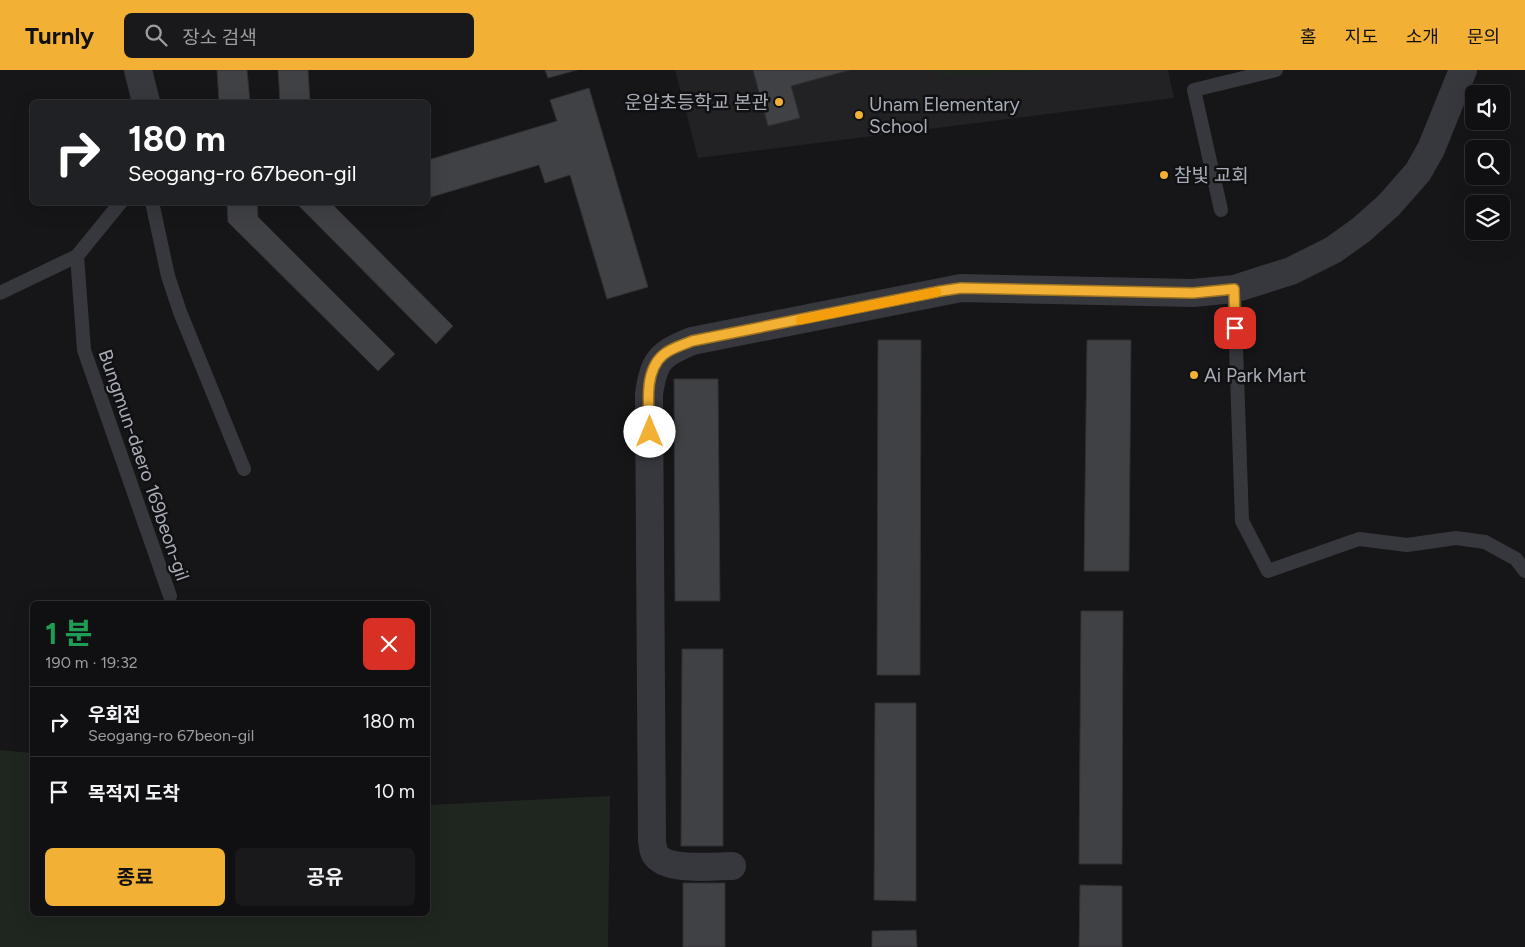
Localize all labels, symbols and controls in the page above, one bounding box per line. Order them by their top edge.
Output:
search box [124,13,474,58]
text: Turnly [25,21,94,50]
icon: search [142,21,170,49]
text: 장소 검색 [182,26,257,49]
text: 홈 [1300,26,1317,48]
text: 지도 [1345,26,1378,48]
text: 소개 [1406,26,1439,48]
text: 문의 [1467,26,1500,48]
map controls [1465,85,1510,240]
button: sound [1465,85,1510,130]
place label: 운암초등학교 본관 [624,91,769,114]
place label: Unam Elementary School [869,93,1020,138]
marker: 운암초등학교 본관 [773,96,785,108]
marker: Unam Elementary School [853,109,865,121]
text: 180 m [128,118,226,160]
icon: right [45,120,110,185]
button: search [1465,140,1510,185]
text: Seogang-ro 67beon-gil [128,160,357,187]
place label: 참빛 교회 [1174,164,1249,187]
marker: 참빛 교회 [1158,169,1170,181]
button: layers [1465,195,1510,240]
pin [1214,307,1256,349]
icon: arrive [1221,314,1249,342]
street label: Bungmun-daero 169beon-gil [94,346,194,584]
place label: Ai Park Mart [1204,364,1306,387]
marker: Ai Park Mart [1188,369,1200,381]
position arrow [623,405,675,457]
text: 1 분 [45,615,92,652]
button: close [363,618,415,670]
text: 190 m · 19:32 [45,653,138,672]
text: 우회전 [88,703,140,726]
icon: right [45,708,73,736]
text: 180 m [362,710,415,733]
text: Seogang-ro 67beon-gil [88,726,254,745]
icon: arrive [45,778,73,806]
text: 10 m [374,780,415,803]
text: 목적지 도착 [88,782,180,805]
button: 종료 [45,848,225,906]
button: 공유 [235,848,415,906]

